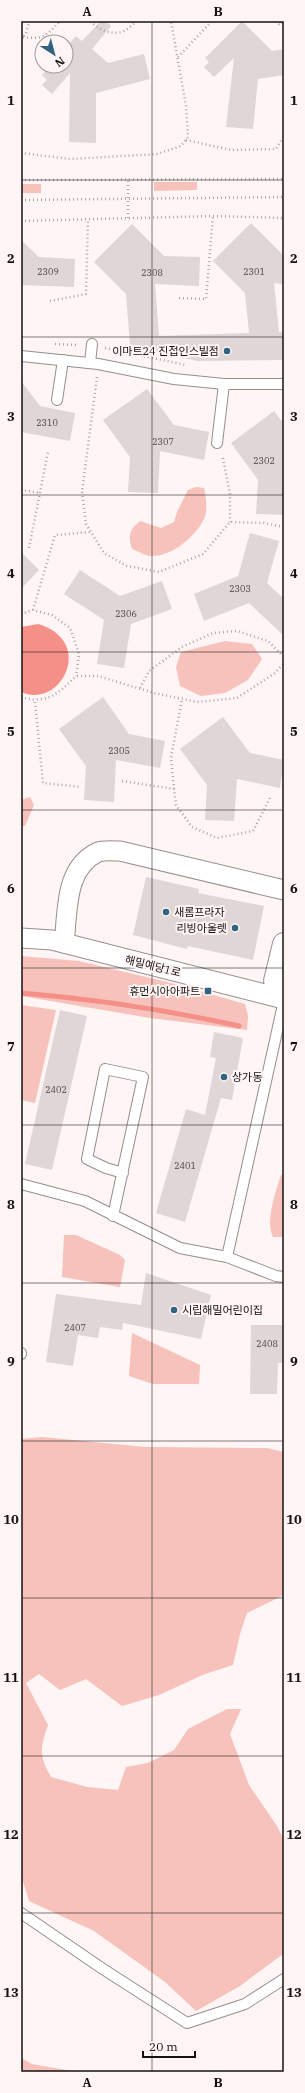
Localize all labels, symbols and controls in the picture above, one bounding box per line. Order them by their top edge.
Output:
text: A [82,3,92,20]
text: B [213,3,223,20]
north arrow [34,34,74,74]
text: N [52,54,68,70]
text: 1 [7,92,15,109]
text: 1 [290,92,298,109]
text: 2 [7,250,15,267]
text: 2 [290,250,298,267]
house number: 2309 [37,266,59,277]
house number: 2301 [243,266,265,277]
house number: 2308 [141,267,163,278]
place label: 이마트24 진접인스빌점 [112,344,219,358]
marker: 이마트24 진접인스빌점 [222,346,232,356]
text: 3 [7,408,15,425]
text: 3 [290,408,298,425]
house number: 2310 [36,417,58,428]
house number: 2307 [152,436,174,447]
house number: 2302 [253,455,275,466]
text: 4 [7,565,15,582]
text: 4 [290,565,298,582]
house number: 2303 [229,583,251,594]
house number: 2306 [115,608,137,619]
text: 5 [7,723,15,740]
text: 5 [290,723,298,740]
house number: 2305 [108,745,130,756]
text: 6 [7,880,15,897]
text: 6 [290,880,298,897]
place label: 새롬프라자 [174,905,225,919]
marker: 새롬프라자 [161,907,171,917]
place label: 리빙아울렛 [176,921,227,935]
marker: 리빙아울렛 [230,923,240,933]
street label: 해밀예당1로 [124,952,182,980]
place label: 휴먼시아아파트 [129,984,200,998]
marker: 휴먼시아아파트 [203,986,213,996]
text: 7 [7,1038,15,1055]
text: 7 [290,1038,298,1055]
place label: 상가동 [232,1070,262,1084]
marker: 상가동 [219,1072,229,1082]
house number: 2402 [45,1084,67,1095]
house number: 2401 [174,1160,196,1171]
text: 8 [7,1196,15,1213]
text: 8 [290,1196,298,1213]
place label: 시립해밀어린이집 [182,1303,263,1317]
marker: 시립해밀어린이집 [169,1305,179,1315]
house number: 2407 [64,1322,86,1333]
house number: 2408 [256,1338,278,1349]
text: 9 [7,1353,15,1370]
text: 9 [290,1353,298,1370]
text: 10 [3,1511,19,1528]
text: 10 [286,1511,302,1528]
text: 11 [3,1669,19,1686]
text: 11 [286,1669,302,1686]
text: 12 [3,1826,19,1843]
text: 12 [286,1826,302,1843]
text: 13 [3,1984,19,2001]
text: 13 [286,1984,302,2001]
scale bar [143,2033,195,2059]
text: 20 m [149,2039,178,2054]
text: A [82,2074,92,2091]
text: B [213,2074,223,2091]

